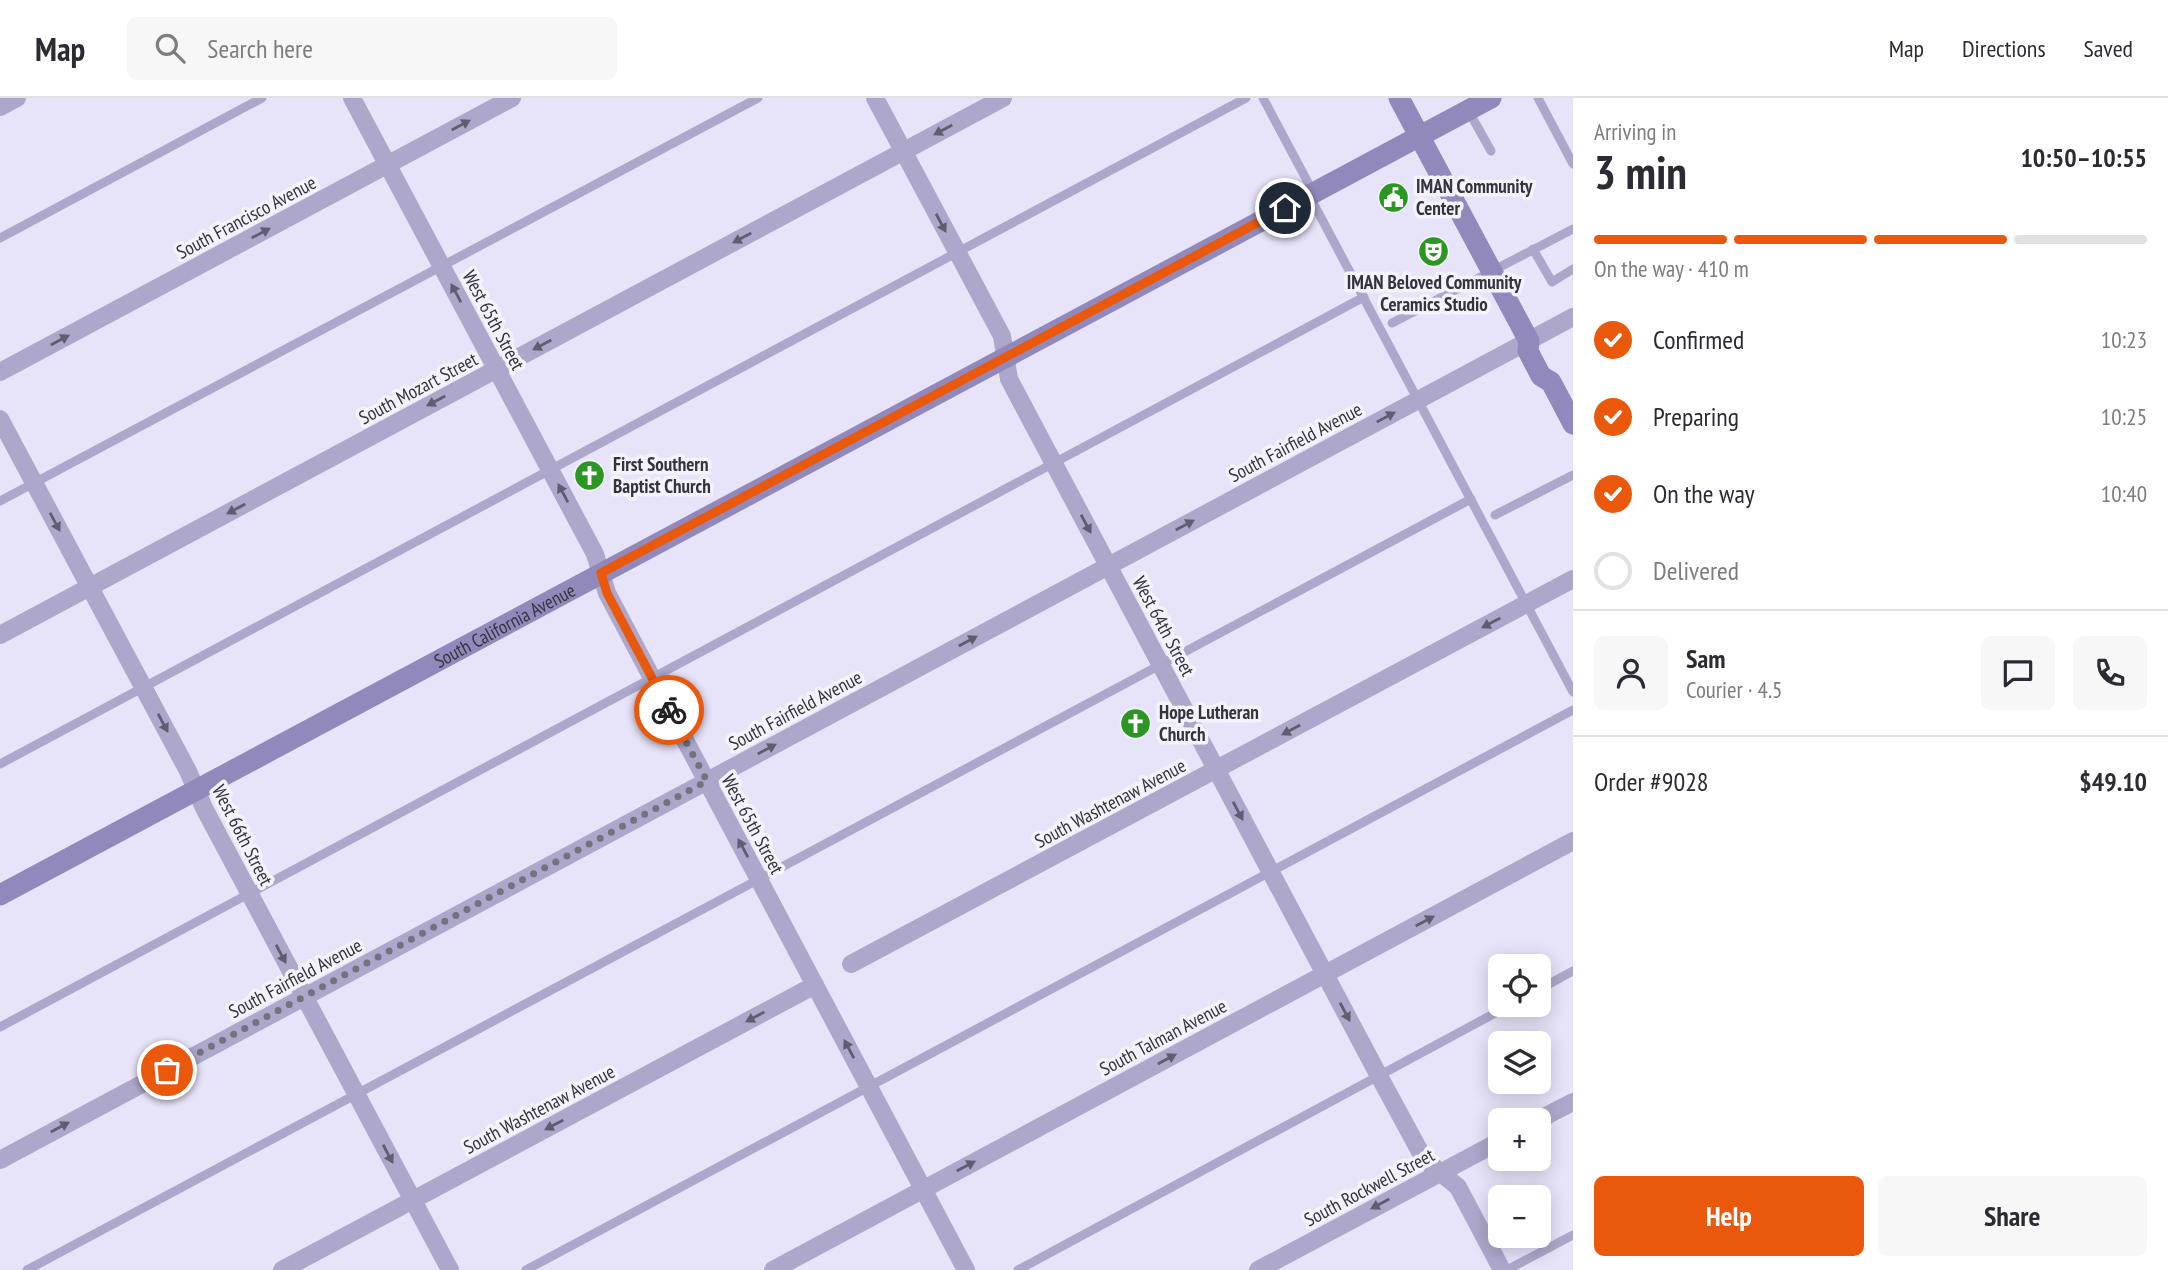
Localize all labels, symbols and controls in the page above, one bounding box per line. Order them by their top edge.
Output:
search box [127,17,617,80]
text: Map [35,27,85,70]
icon: search [151,29,189,67]
text: Search here [207,32,313,65]
text: Map [1889,33,1924,64]
text: Directions [1962,33,2046,64]
text: Saved [2084,33,2133,64]
text: Arriving in [1594,117,1676,146]
one-way arrow [451,120,471,131]
one-way arrow [933,124,953,136]
text: 10:50–10:55 [2020,141,2147,174]
text: 3 min [1594,142,1687,202]
street label: South Francisco Avenue [172,170,320,264]
place label: IMAN Community Center [1416,174,1533,220]
pin [1255,178,1315,238]
public building icon: IMAN Community Center [1376,180,1410,214]
icon: home [1266,189,1304,227]
one-way arrow [936,213,947,233]
one-way arrow [251,227,271,239]
one-way arrow [732,232,752,243]
theatre icon: IMAN Beloved Community Ceramics Studio [1417,234,1451,268]
text: On the way · 410 m [1594,254,1749,283]
street label: West 65th Street [458,266,531,375]
place label: IMAN Beloved Community Ceramics Studio [1347,270,1522,316]
one-way arrow [450,283,462,303]
icon: check [1594,321,1632,359]
text: Confirmed [1653,323,1744,356]
text: 10:23 [2101,325,2147,354]
one-way arrow [50,334,70,346]
one-way arrow [532,339,552,351]
street label: South Mozart Street [355,346,482,429]
one-way arrow [426,395,446,407]
street label: South Fairfield Avenue [1224,397,1366,487]
icon: check [1594,398,1632,436]
text: Preparing [1653,400,1739,433]
text: 10:25 [2101,402,2147,431]
one-way arrow [1376,411,1396,423]
place label: First Southern Baptist Church [613,452,711,498]
church icon: First Southern Baptist Church [573,458,607,492]
icon: check [1594,475,1632,513]
text: On the way [1653,477,1755,510]
text: 10:40 [2101,479,2147,508]
one-way arrow [557,484,569,503]
one-way arrow [226,503,246,515]
one-way arrow [49,513,61,533]
one-way arrow [1080,514,1092,533]
one-way arrow [1176,519,1196,531]
text: Delivered [1653,554,1739,587]
street label: West 64th Street [1128,572,1201,681]
street label: South California Avenue [430,578,579,673]
one-way arrow [1481,617,1501,629]
one-way arrow [958,636,978,647]
button: person [1594,636,1668,710]
button: chat [1981,636,2055,710]
button: phone [2073,636,2147,710]
text: Sam [1686,642,1725,675]
street label: South Fairfield Avenue [724,665,866,755]
courier [634,675,704,745]
text: Courier · 4.5 [1686,675,1782,704]
icon: bike [650,691,688,729]
place label: Hope Lutheran Church [1159,700,1259,746]
church icon: Hope Lutheran Church [1119,706,1153,740]
one-way arrow [157,713,168,733]
one-way arrow [1281,724,1301,736]
one-way arrow [757,743,777,755]
street label: South Washtenaw Avenue [1030,753,1190,853]
text: Order #9028 [1594,765,1709,798]
text: $49.10 [2079,765,2147,798]
street label: West 65th Street [717,770,790,879]
street label: West 66th Street [207,781,279,890]
one-way arrow [1233,801,1244,821]
one-way arrow [737,838,748,858]
one-way arrow [1415,915,1435,927]
street label: South Fairfield Avenue [224,933,366,1023]
one-way arrow [275,944,287,964]
map controls [1488,954,1551,1248]
button: locate [1488,954,1551,1017]
street label: South Talman Avenue [1095,993,1231,1081]
one-way arrow [1339,1002,1351,1022]
one-way arrow [745,1012,765,1023]
button: layers [1488,1031,1551,1094]
one-way arrow [843,1039,855,1059]
pin [137,1040,197,1100]
icon: bag [148,1051,186,1089]
one-way arrow [1157,1053,1176,1065]
street label: South Washtenaw Avenue [459,1059,619,1159]
button: + [1488,1108,1551,1171]
one-way arrow [544,1119,564,1130]
one-way arrow [50,1122,70,1133]
street label: South Rockwell Street [1300,1142,1439,1231]
one-way arrow [382,1145,394,1165]
one-way arrow [956,1161,976,1172]
button: Help [1594,1176,1864,1256]
button: Share [1878,1176,2147,1256]
button: − [1488,1185,1551,1248]
one-way arrow [1370,1199,1390,1210]

